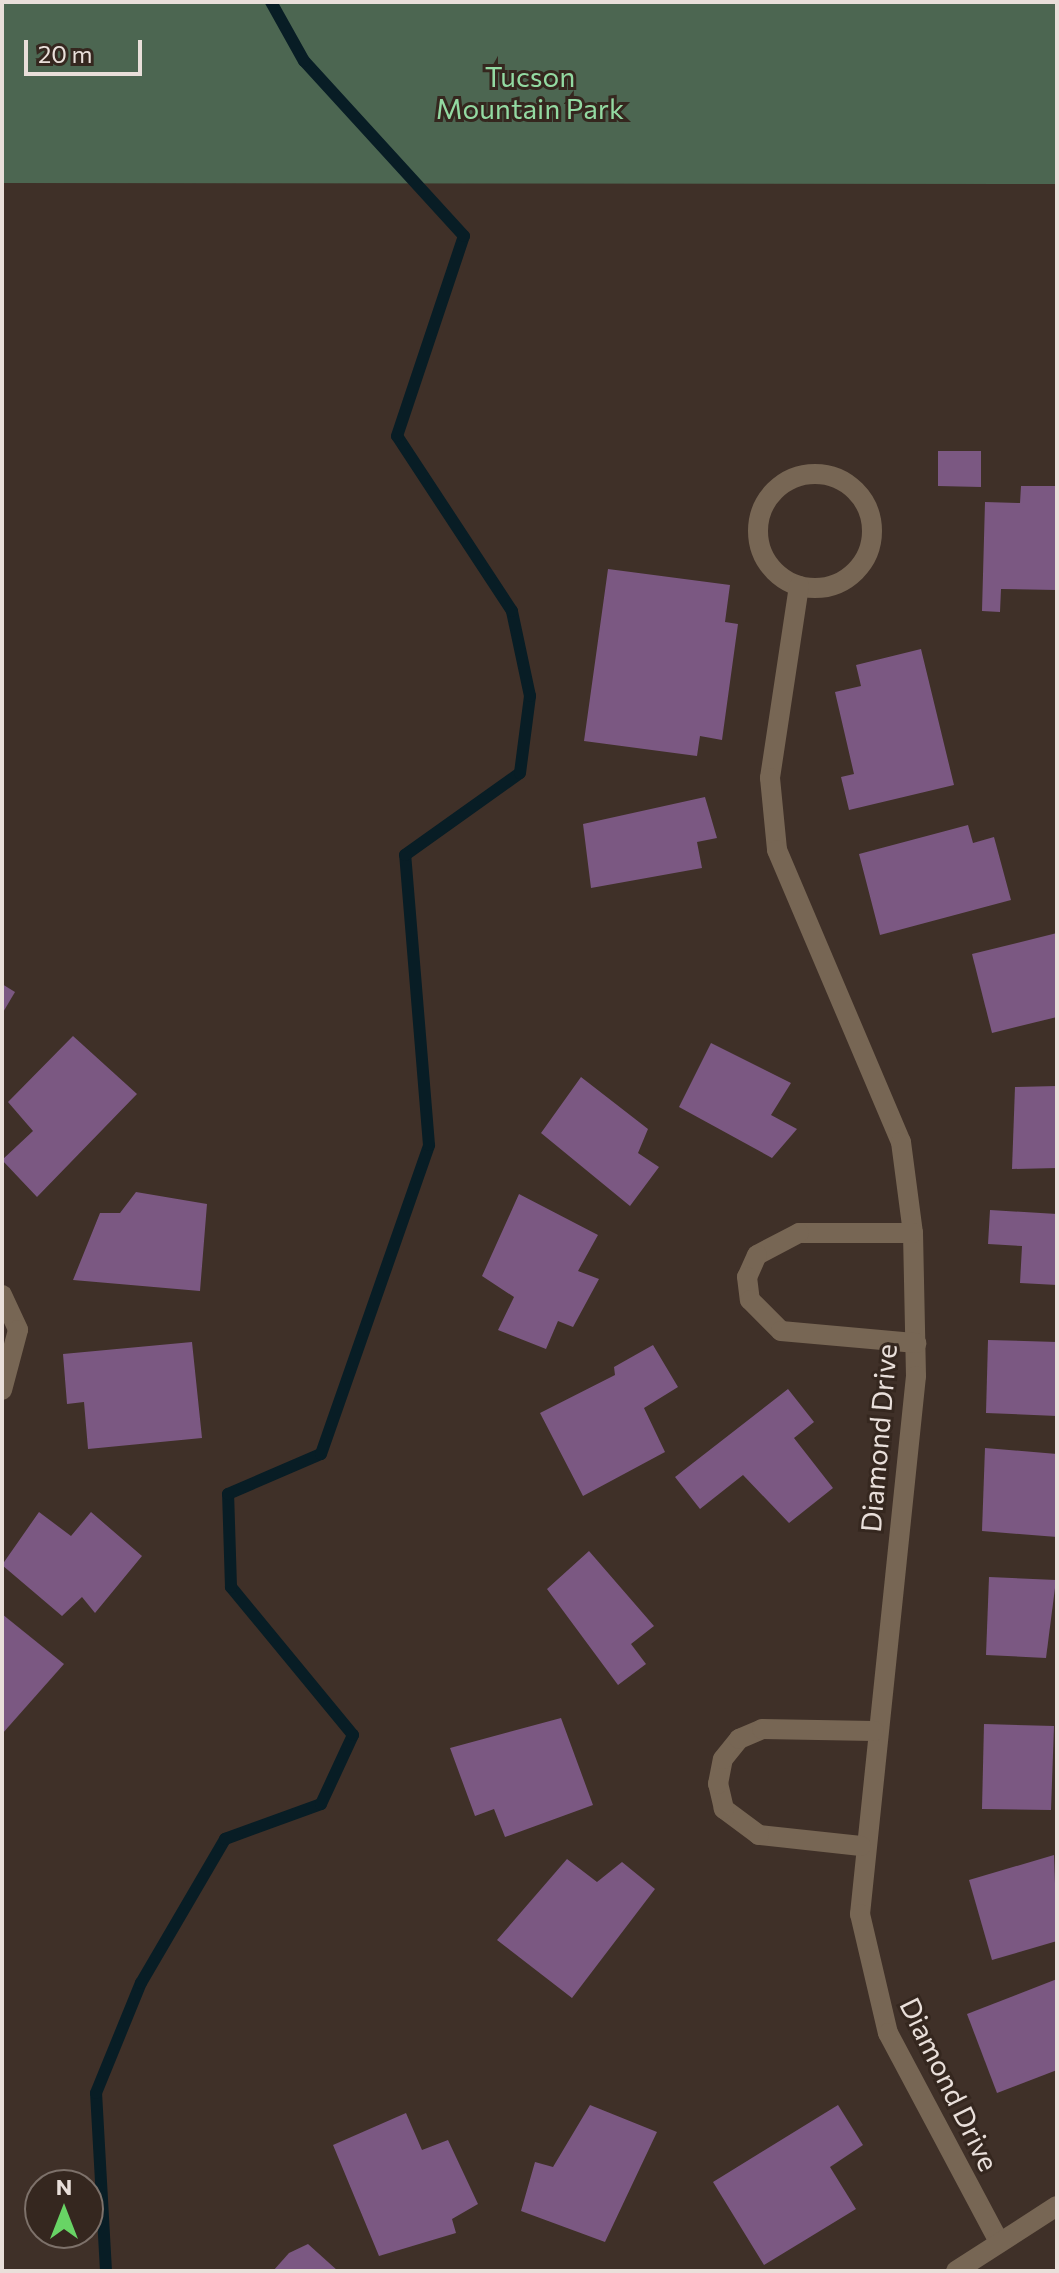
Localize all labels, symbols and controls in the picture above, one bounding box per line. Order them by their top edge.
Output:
scale bar [28,24,146,74]
text: 20 m [38,39,92,68]
park label: Tucson Mountain Park [436,59,624,125]
street label: Diamond Drive [853,1342,903,1534]
street label: Diamond Drive [894,1992,1006,2176]
north arrow [24,2169,104,2249]
text: N [56,2173,72,2200]

